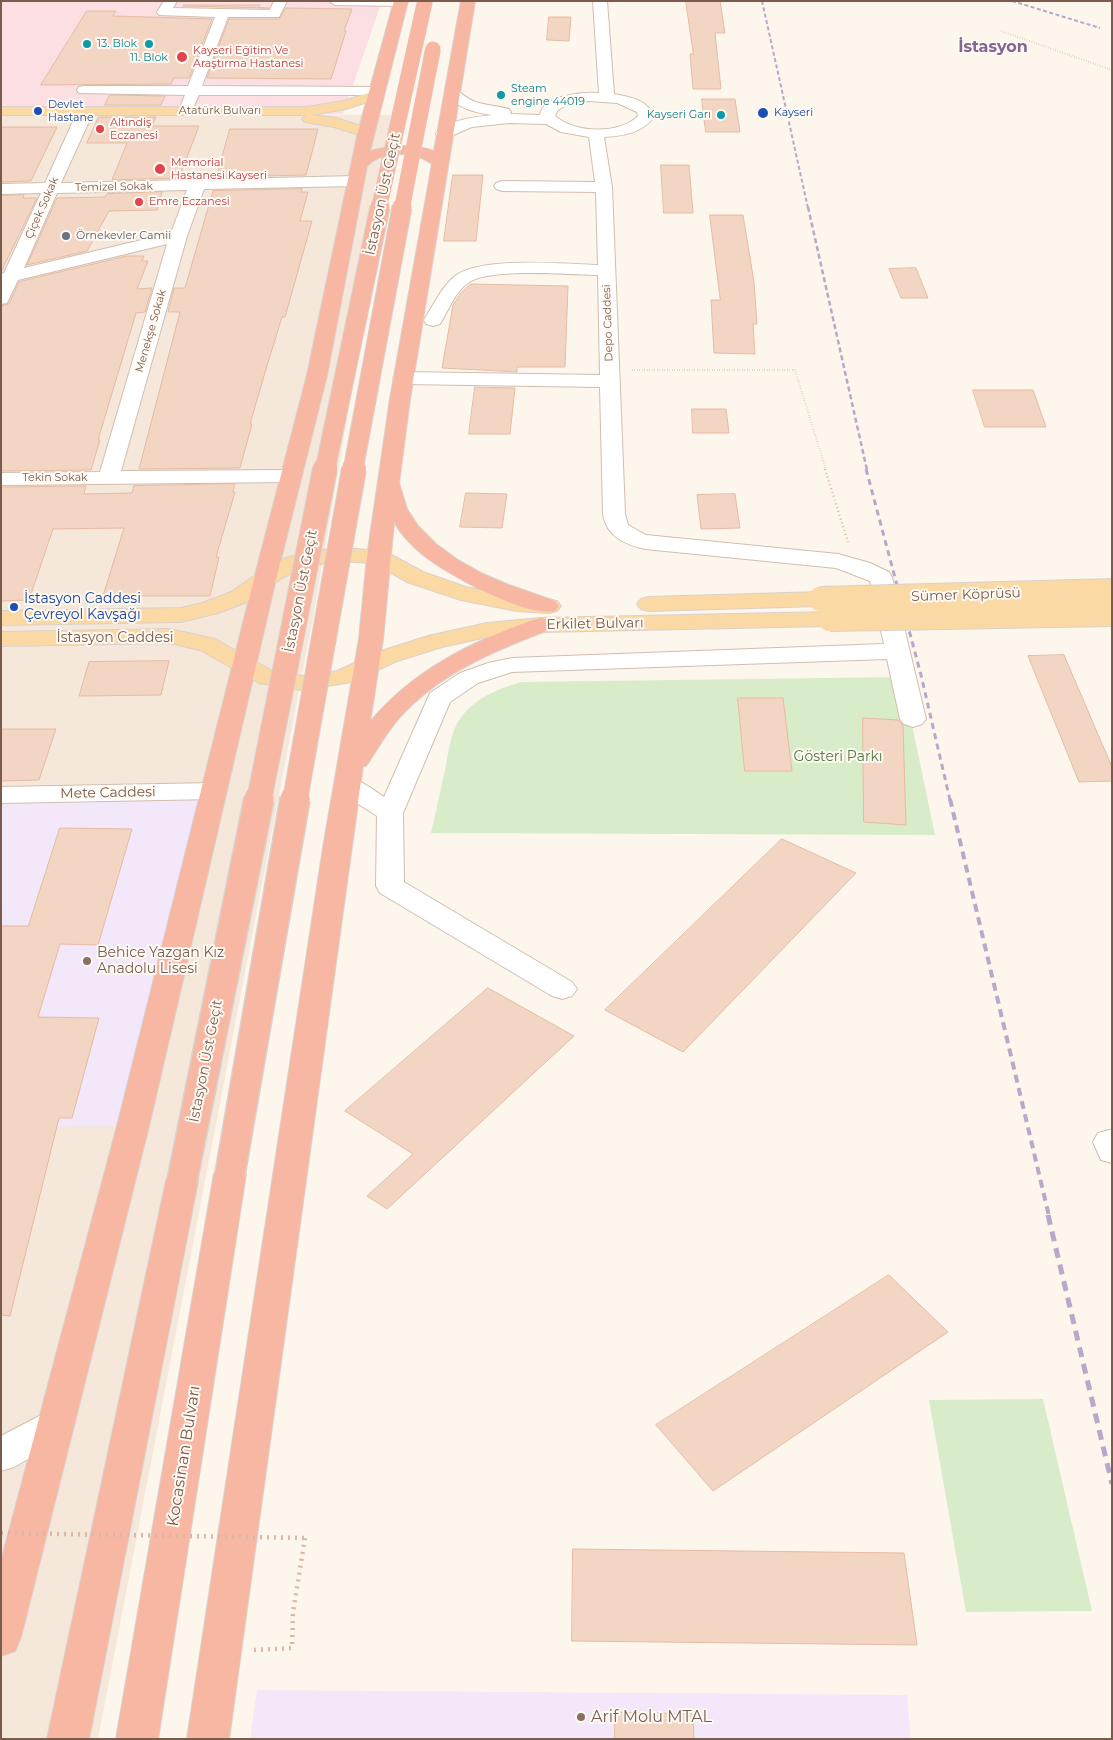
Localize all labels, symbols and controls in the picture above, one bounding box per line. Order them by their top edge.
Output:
place label: 13. Blok [97,37,137,51]
district label: İstasyon [958,37,1028,57]
marker: 13. Blok [81,38,93,50]
marker: 11. Blok [143,38,155,50]
place label: Kayseri Eğitim Ve Araştırma Hastanesi [193,44,303,70]
marker: Kayseri Eğitim Ve Araştırma Hastanesi [175,50,189,64]
place label: 11. Blok [130,51,168,65]
place label: Steam engine 44019 [511,82,585,108]
marker: Steam engine 44019 [495,89,507,101]
place label: Devlet Hastane [48,98,94,124]
street label: Atatürk Bulvarı [179,104,261,118]
marker: Devlet Hastane [32,105,44,117]
marker: Kayseri [756,106,770,120]
place label: Kayseri [774,106,813,120]
place label: Kayseri Garı [647,108,711,122]
marker: Kayseri Garı [715,109,727,121]
place label: Altındiş Eczanesi [110,116,158,142]
marker: Altındiş Eczanesi [94,123,106,135]
street label: İstasyon Üst Geçit [362,131,404,257]
place label: Memorial Hastanesi Kayseri [171,156,267,182]
marker: Memorial Hastanesi Kayseri [153,162,167,176]
street label: Çiçek Sokak [23,175,61,241]
street label: Temizel Sokak [75,180,153,194]
place label: Emre Eczanesi [149,195,230,209]
marker: Emre Eczanesi [133,196,145,208]
place label: Örnekevler Camii [76,229,171,243]
marker: Örnekevler Camii [60,230,72,242]
street label: Depo Caddesi [600,284,616,362]
street label: Menekşe Sokak [133,288,169,374]
street label: Tekin Sokak [22,471,88,485]
street label: İstasyon Üst Geçit [281,528,321,654]
street label: Sümer Köprüsü [911,585,1021,605]
place label: İstasyon Caddesi Çevreyol Kavşağı [24,591,141,624]
marker: İstasyon Caddesi Çevreyol Kavşağı [8,601,20,613]
street label: Erkilet Bulvarı [546,615,644,633]
street label: İstasyon Caddesi [57,630,173,646]
park label: Gösteri Parkı [794,749,882,765]
street label: Mete Caddesi [60,784,156,802]
place label: Behice Yazgan Kız Anadolu Lisesi [97,945,224,978]
marker: Behice Yazgan Kız Anadolu Lisesi [81,955,93,967]
street label: İstasyon Üst Geçit [186,998,226,1124]
street label: Kocasinan Bulvarı [163,1384,205,1528]
place label: Arif Molu MTAL [591,1707,712,1727]
marker: Arif Molu MTAL [575,1711,587,1723]

